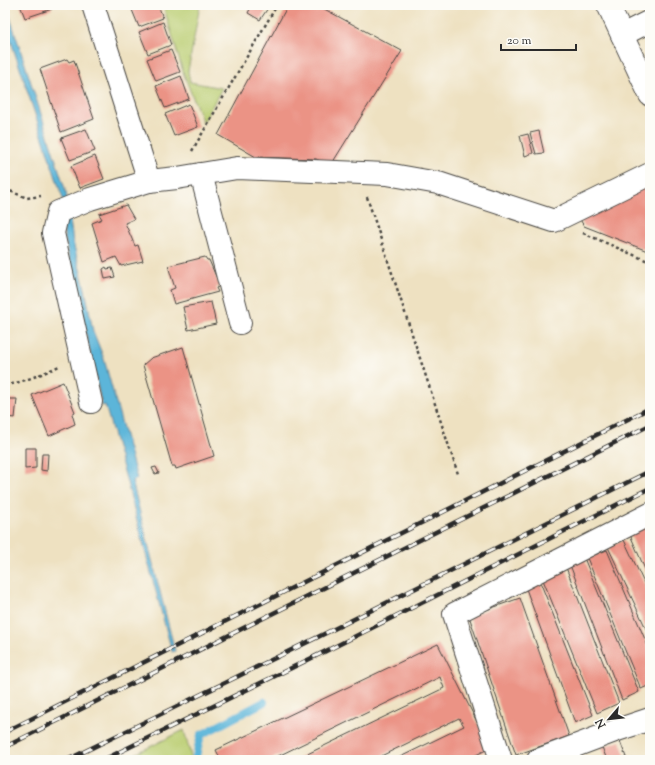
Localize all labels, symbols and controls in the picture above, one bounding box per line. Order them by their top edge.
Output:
scale bar [501,26,576,52]
text: 20 m [507,32,532,50]
north arrow [589,699,629,739]
text: N [592,715,611,732]

